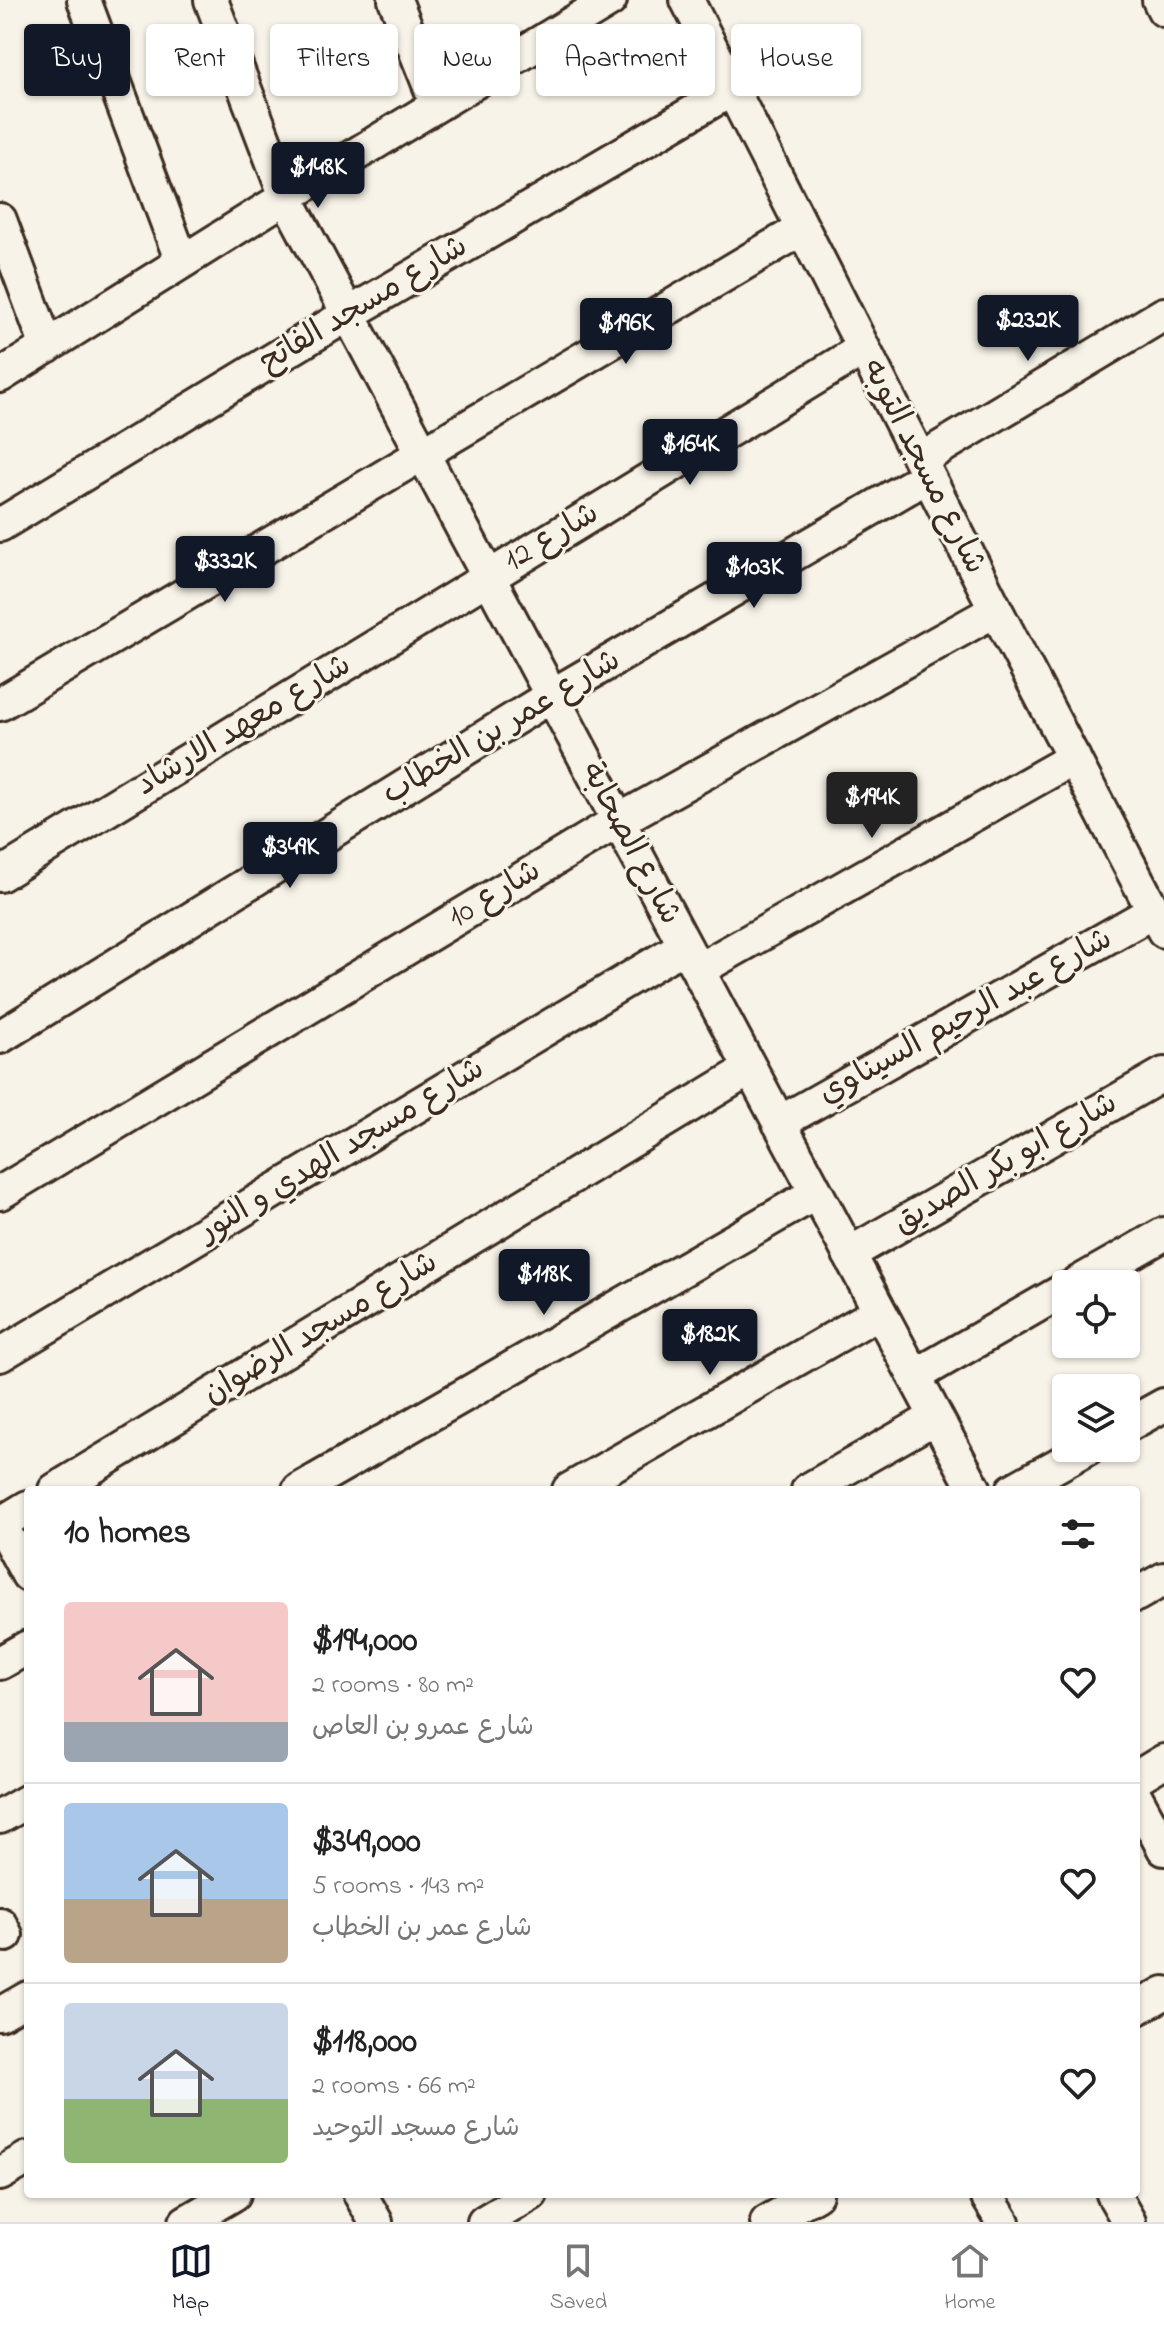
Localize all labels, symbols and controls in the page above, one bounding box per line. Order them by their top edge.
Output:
chip: Buy [24,24,130,96]
chip: Rent [146,24,254,96]
chip: Filters [270,24,398,96]
chip: New [414,24,520,96]
chip: Apartment [536,24,715,96]
chip: House [731,24,861,96]
pin: $148K [262,142,374,210]
text: $148K [289,149,347,187]
street label: شارع مسجد الفاتح [251,224,477,386]
pin: $232K [972,295,1084,363]
pin: $196K [570,298,682,366]
text: $232K [996,302,1060,340]
text: $196K [598,305,654,343]
street label: شارع مسجد التوبه [848,351,998,583]
pin: $164K [634,419,746,487]
text: $164K [661,426,719,464]
street label: شارع 12 [496,491,608,585]
pin: $332K [169,536,281,604]
pin: $103K [698,542,810,610]
text: $332K [194,543,256,581]
text: $103K [725,549,783,587]
street label: شارع عمر بن الخطاب [374,638,630,818]
street label: شارع معهد الارشاد [127,643,361,809]
street label: شارع الصحابة [567,754,693,934]
pin: $194K [816,772,928,840]
text: $194K [844,779,900,817]
pin: $349K [234,822,346,890]
text: $349K [261,829,319,867]
street label: شارع 10 [439,849,551,941]
street label: شارع عبد الرحيم السيناوي [810,917,1122,1117]
street label: شارع مسجد الهدي و النور [187,1047,494,1257]
street label: شارع ابو بكر الصديق [885,1081,1127,1247]
street label: شارع مسجد الرضوان [195,1240,447,1418]
pin: $118K [488,1249,600,1317]
text: $118K [517,1256,571,1294]
map controls [1052,1270,1140,1462]
button: locate [1052,1270,1140,1358]
pin: $182K [654,1309,766,1377]
text: $182K [680,1316,740,1354]
button: layers [1052,1374,1140,1462]
text: 10 homes [64,1509,191,1559]
icon: filters [1056,1512,1100,1556]
text: $194,000 [312,1617,418,1667]
icon: home [128,1634,224,1730]
icon: heart [1056,1660,1100,1704]
text: 2 rooms · 80 m² [312,1667,474,1705]
text: شارع عمرو بن العاص [312,1709,534,1747]
text: $349,000 [312,1818,421,1868]
icon: home [128,1835,224,1931]
icon: heart [1056,1861,1100,1905]
text: 5 rooms · 143 m² [312,1868,485,1906]
text: شارع عمر بن الخطاب [312,1910,532,1948]
text: $118,000 [312,2018,417,2068]
icon: home [128,2035,224,2131]
icon: heart [1056,2061,1100,2105]
text: 2 rooms · 66 m² [312,2068,476,2106]
text: شارع مسجد التوحيد [312,2110,520,2148]
tab: Map [169,2239,213,2319]
tab: Saved [550,2239,607,2319]
tab: Home [944,2239,995,2319]

